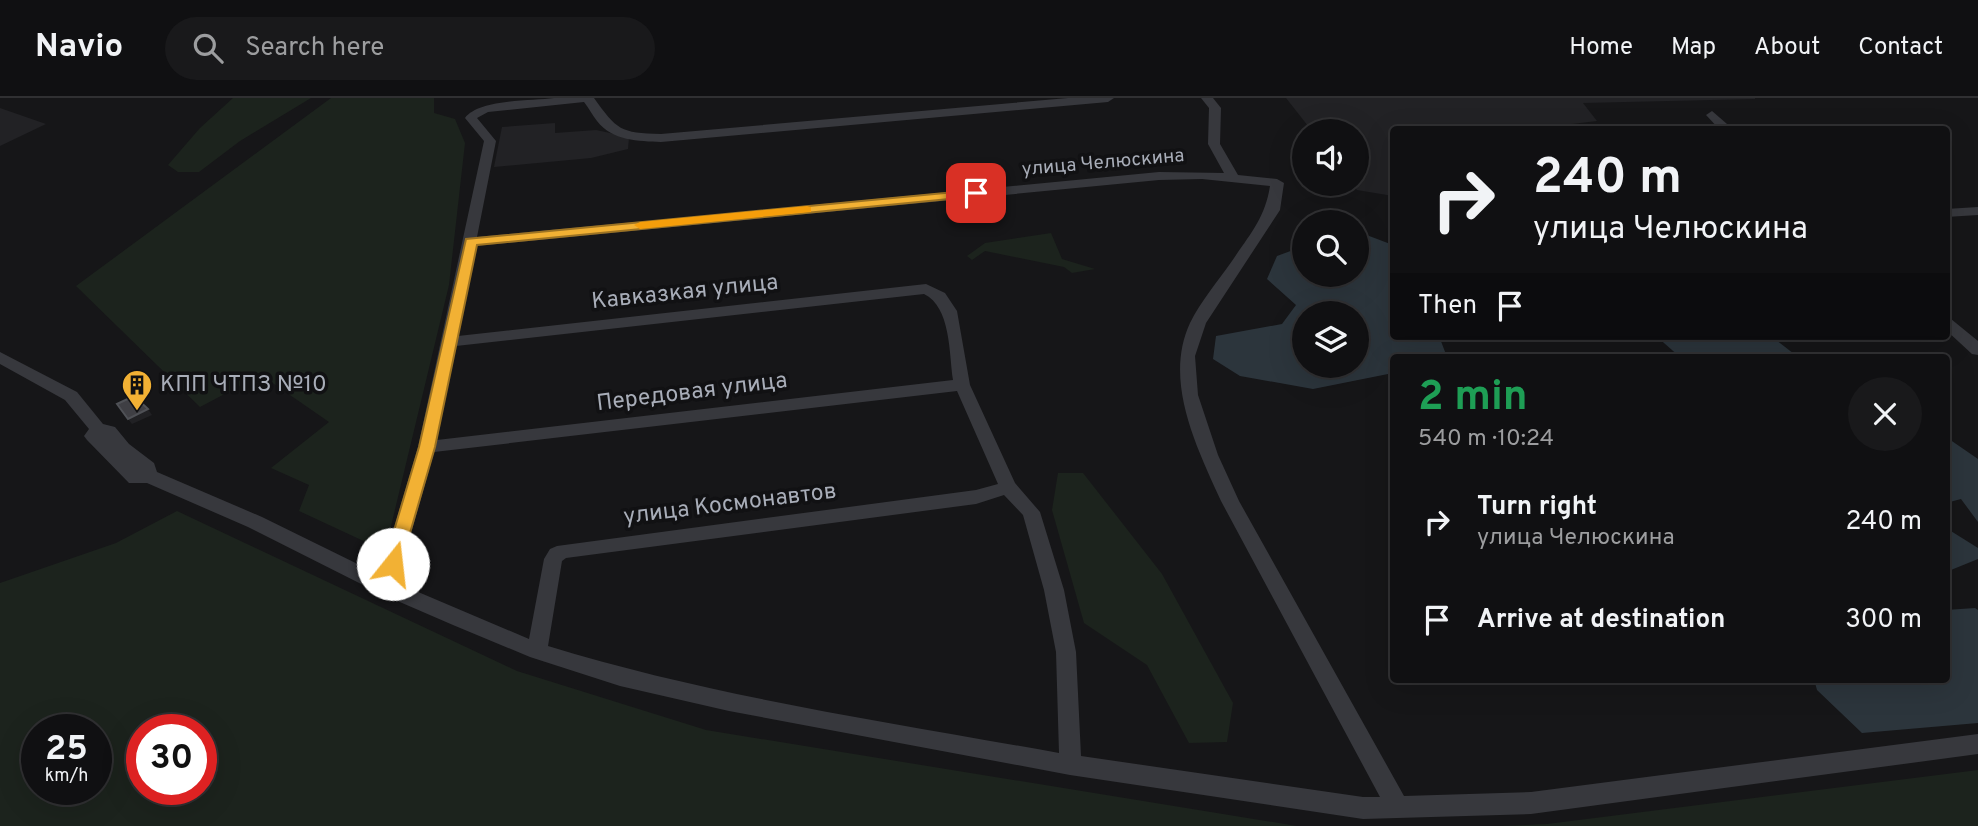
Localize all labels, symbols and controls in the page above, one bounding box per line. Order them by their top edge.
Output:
search box [165,17,655,80]
text: Navio [35,27,123,69]
icon: search [189,29,227,67]
text: Search here [245,32,384,65]
text: Home [1569,33,1633,63]
text: Map [1671,33,1716,63]
text: About [1754,33,1820,63]
text: Contact [1858,33,1943,63]
map controls [1292,119,1369,378]
button: sound [1292,119,1369,196]
street label: улица Челюскина [1021,144,1185,182]
text: 240 m [1533,149,1682,211]
icon: right [1418,154,1509,245]
pin [946,163,1006,223]
icon: arrive [957,174,995,212]
button: search [1292,210,1369,287]
text: улица Челюскина [1533,210,1808,250]
street label: Кавказкая улица [590,269,780,317]
icon: arrive [1491,287,1529,325]
text: Then [1418,290,1477,323]
button: layers [1292,301,1369,378]
street label: Передовая улица [595,367,789,419]
building icon: КПП ЧТПЗ №10 [120,368,154,412]
place label: КПП ЧТПЗ №10 [160,371,327,400]
text: 2 min [1418,372,1528,425]
button: close [1848,377,1922,451]
text: 540 m · 10:24 [1418,425,1554,454]
street label: улица Космонавтов [622,478,838,532]
text: Turn right [1477,491,1597,524]
icon: right [1418,503,1456,541]
text: 240 m [1845,506,1922,539]
text: улица Челюскина [1477,524,1675,553]
position arrow [356,527,430,601]
icon: arrive [1418,601,1456,639]
text: Arrive at destination [1477,604,1725,637]
text: 300 m [1845,604,1922,637]
speed limit sign: 30 [126,714,217,805]
text: 25 [45,728,88,772]
text: km/h [45,765,88,788]

